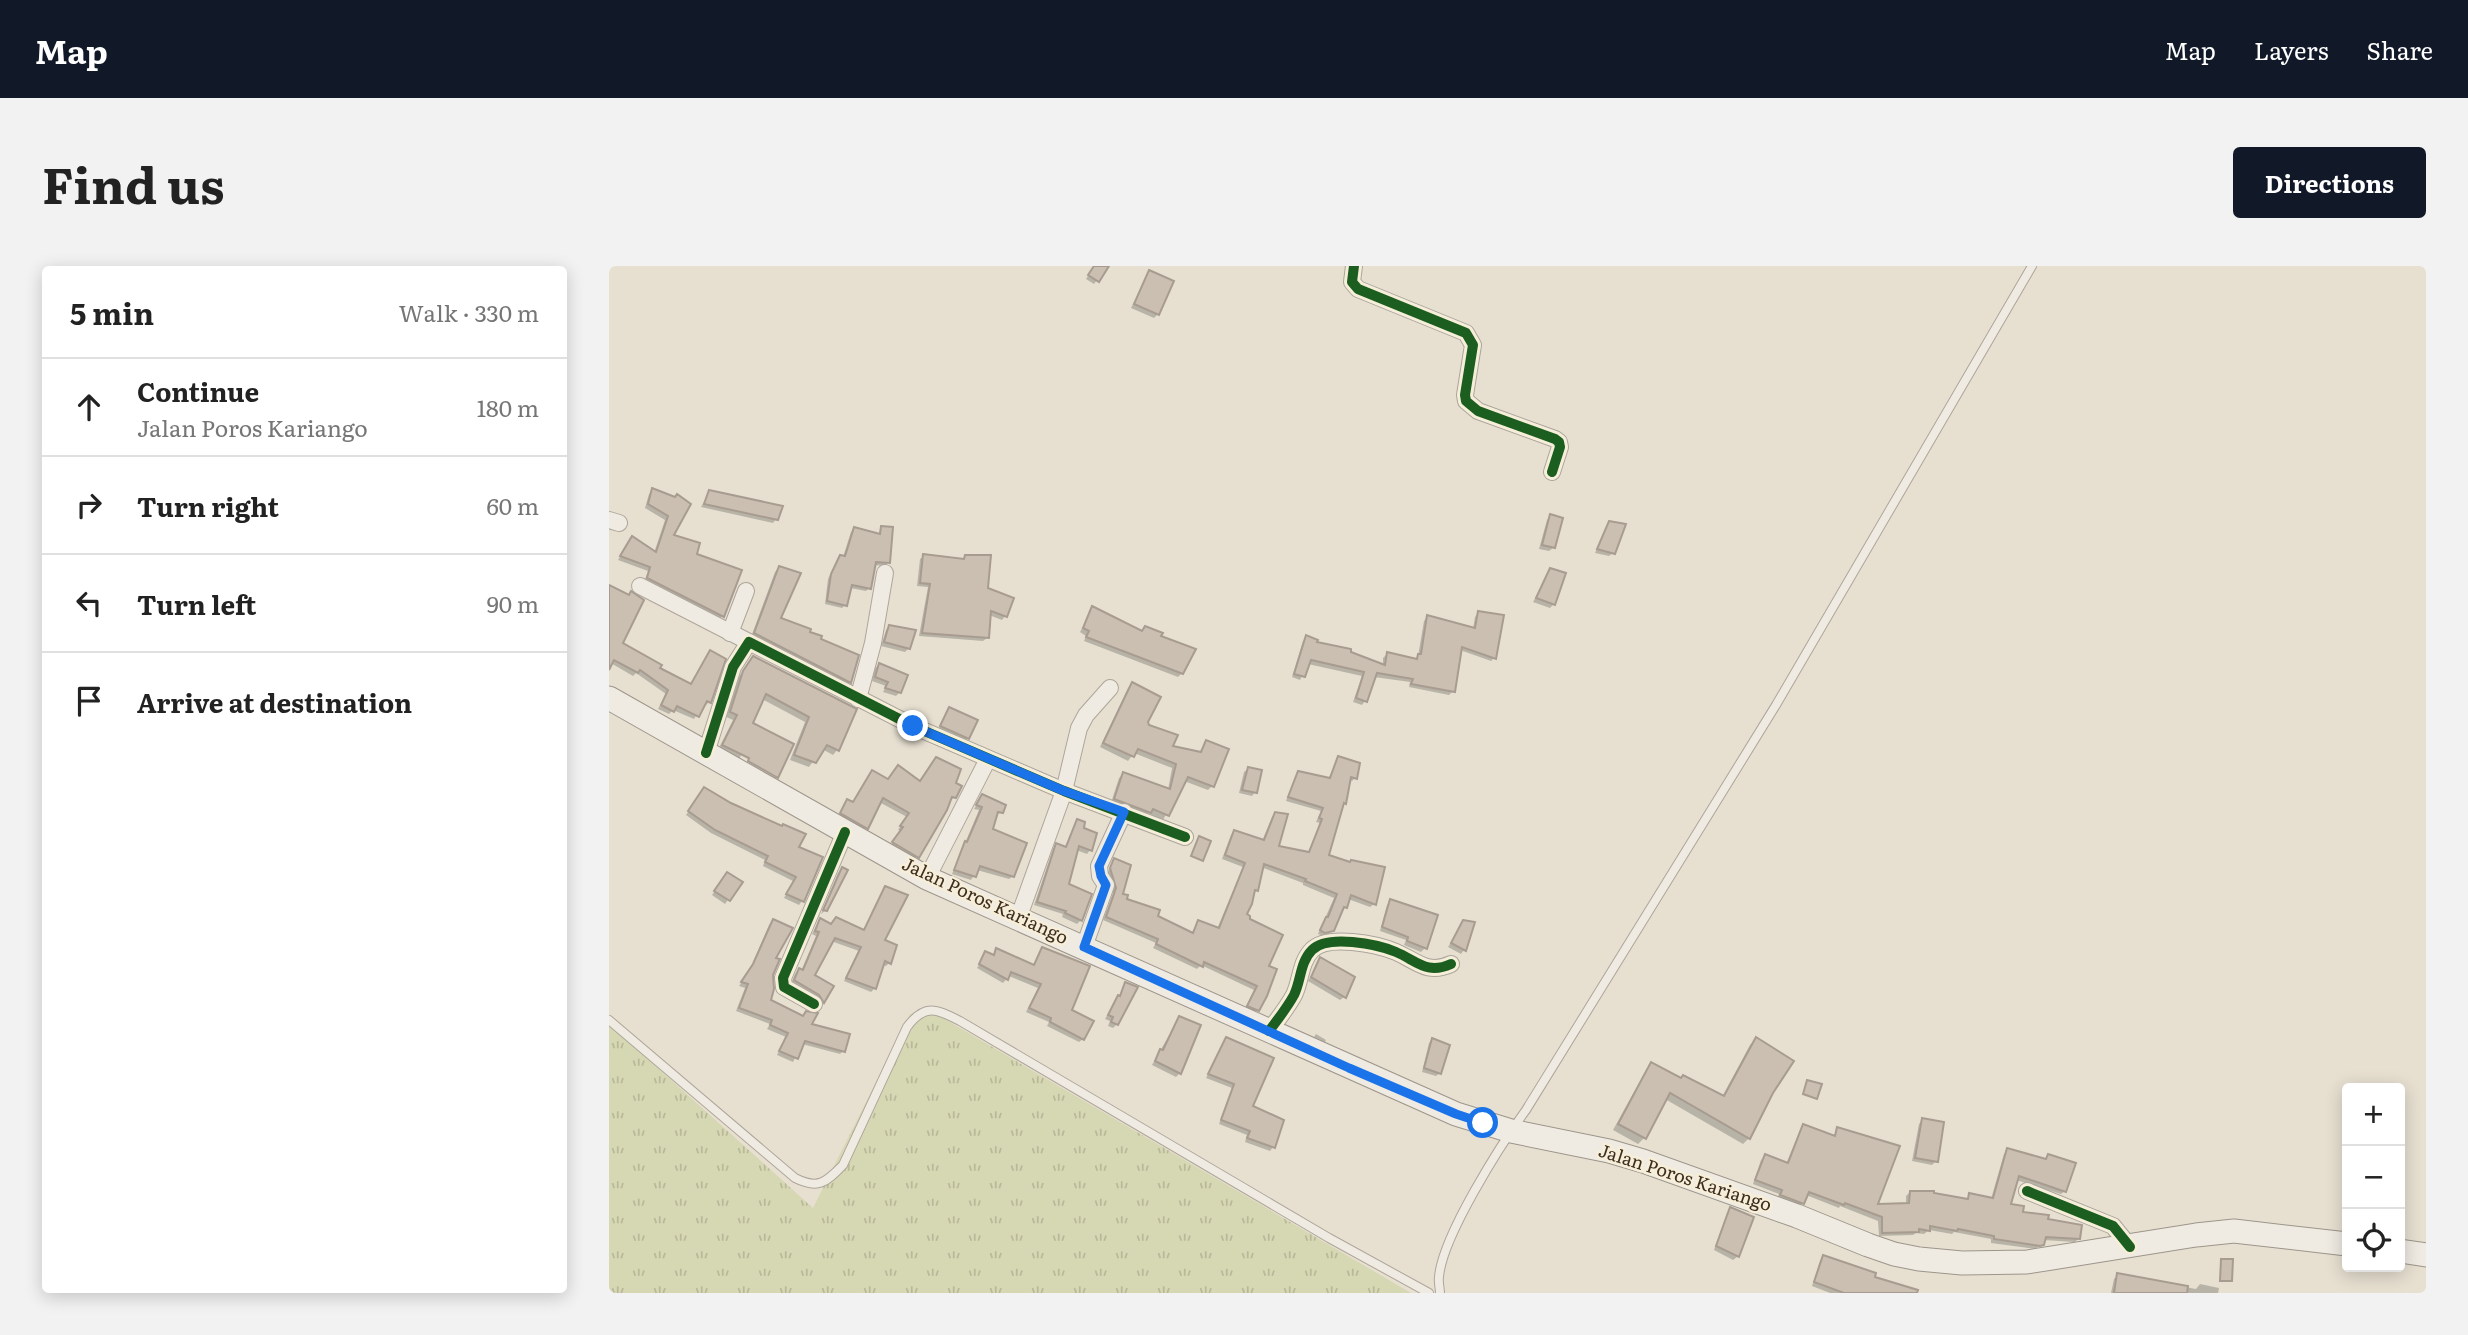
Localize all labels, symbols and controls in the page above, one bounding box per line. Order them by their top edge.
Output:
text: Map [35,25,108,74]
text: Map [2165,32,2216,67]
text: Layers [2254,32,2328,67]
text: Share [2366,32,2433,67]
text: Find us [42,146,225,219]
button: Directions [2233,147,2426,218]
text: 5 min [70,290,154,334]
text: Walk · 330 m [399,295,539,329]
text: Continue [137,371,259,410]
icon: ahead [70,388,108,426]
text: 180 m [477,390,539,424]
text: Jalan Poros Kariango [137,410,368,444]
icon: right [70,486,108,524]
text: Turn right [137,486,279,525]
text: 60 m [486,488,539,522]
icon: left [70,584,108,622]
text: Turn left [137,584,256,623]
text: 90 m [487,586,539,620]
icon: arrive [70,682,108,720]
text: Arrive at destination [137,682,412,721]
route end [897,710,928,741]
street label: Jalan Poros Kariango [898,849,1073,950]
map controls [2342,1083,2405,1272]
button: + [2342,1083,2405,1146]
route start [1467,1107,1498,1138]
street label: Jalan Poros Kariango [1595,1136,1776,1217]
button: − [2342,1146,2405,1209]
button: locate [2342,1209,2405,1272]

